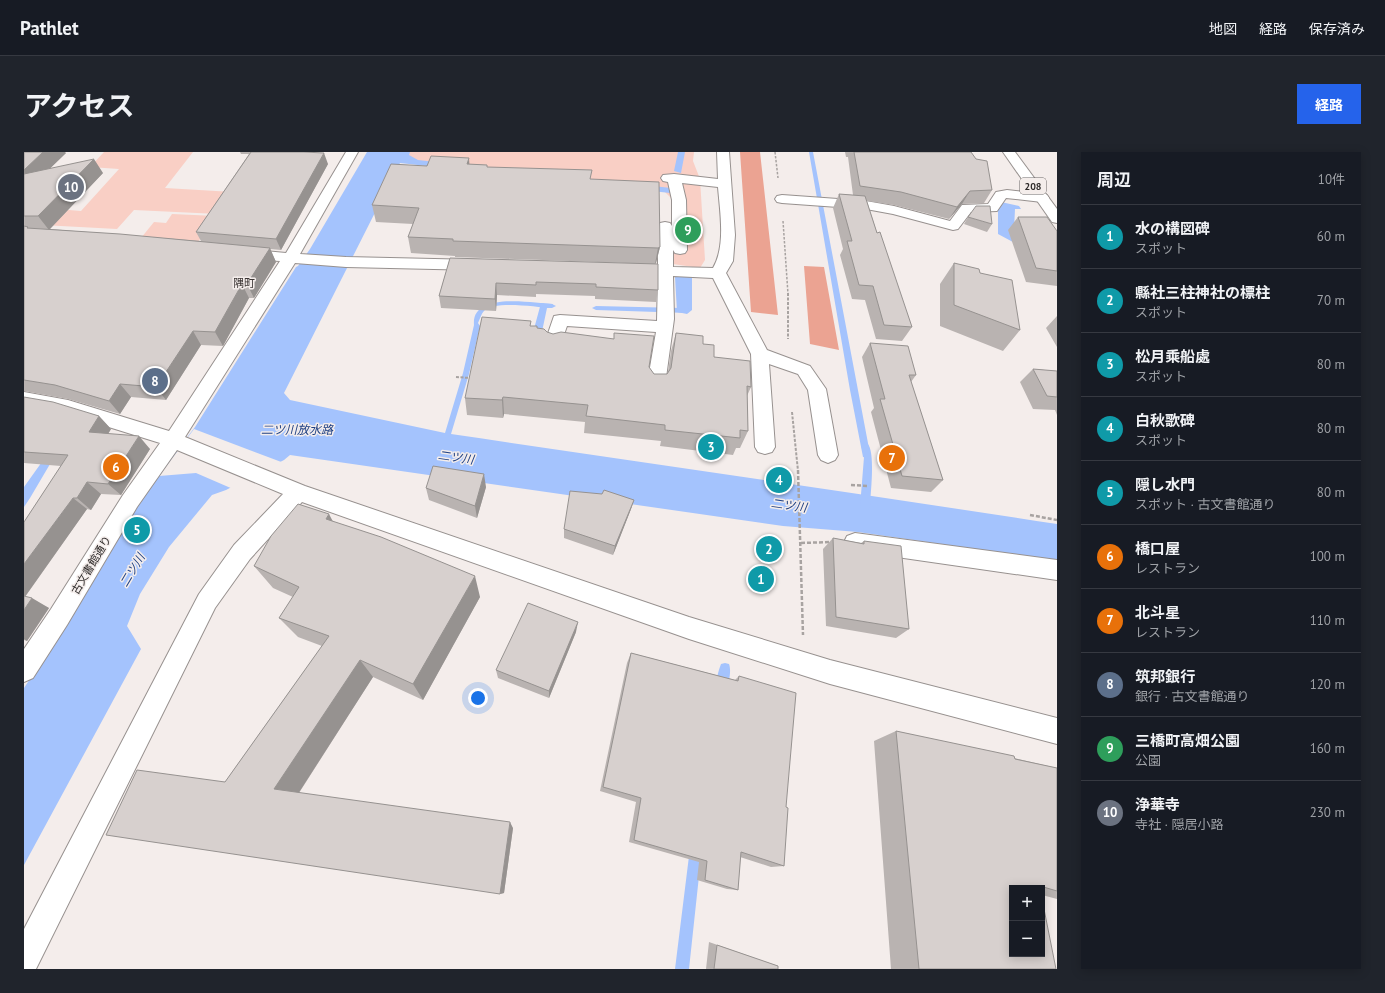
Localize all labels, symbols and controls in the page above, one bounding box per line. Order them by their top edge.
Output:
text: Pathlet [20,16,79,40]
text: 地図 [1209,20,1237,38]
text: 経路 [1259,20,1287,38]
text: 保存済み [1309,20,1365,38]
button: 経路 [1297,84,1361,124]
text: アクセス [24,87,135,124]
text: 周辺 [1097,169,1131,191]
text: 10件 [1318,171,1345,188]
pin: 10 [58,172,84,202]
road number: 208 [1020,178,1046,194]
pin: 9 [675,215,701,245]
text: 水の構図碑 [1135,219,1210,238]
text: 1 [1106,228,1114,245]
text: 60 m [1317,228,1345,245]
text: スポット [1135,240,1187,257]
district label: 隅町 [233,276,255,290]
text: 縣社三柱神社の標柱 [1135,283,1270,302]
text: 2 [1106,292,1114,309]
text: 70 m [1317,292,1345,309]
text: スポット [1135,304,1187,321]
text: 松月乘船處 [1135,347,1210,366]
text: 3 [1106,356,1114,373]
text: 80 m [1317,356,1345,373]
pin: 8 [142,366,168,396]
text: スポット [1135,368,1187,385]
text: 白秋歌碑 [1135,411,1195,430]
text: 4 [1106,420,1114,437]
text: 80 m [1317,420,1345,437]
water label: 二ツ川放水路 [261,422,334,437]
pin: 3 [698,432,724,462]
text: スポット [1135,432,1187,449]
pin: 7 [879,443,905,473]
water label: 二ツ川 [437,447,477,467]
pin: 6 [103,452,129,482]
pin: 4 [766,465,792,495]
text: 隠し水門 [1135,475,1195,494]
text: 5 [1106,484,1114,501]
text: 80 m [1317,484,1345,501]
water label: 二ツ川 [770,495,810,515]
text: スポット · 古文書館通り [1135,496,1275,513]
pin: 5 [124,515,150,545]
street label: 古文書館通り [68,533,114,597]
pin: 2 [756,534,782,564]
text: 橋口屋 [1135,539,1180,558]
text: 6 [1106,548,1114,565]
text: 100 m [1310,548,1345,565]
water label: 二ツ川 [116,549,149,589]
text: レストラン [1135,560,1200,577]
pin: 1 [748,564,774,594]
text: 北斗星 [1135,603,1180,622]
text: 7 [1106,612,1114,629]
text: 110 m [1310,612,1345,629]
text: レストラン [1135,624,1200,641]
text: 筑邦銀行 [1135,667,1195,686]
text: 8 [1106,676,1114,693]
text: 120 m [1310,676,1345,693]
your location [468,688,488,708]
text: 銀行 · 古文書館通り [1135,688,1249,705]
text: 三橋町高畑公園 [1135,731,1240,750]
text: 9 [1106,740,1114,757]
text: 160 m [1310,740,1345,757]
text: 公園 [1135,752,1161,769]
text: 浄華寺 [1135,795,1180,814]
text: 10 [1103,804,1117,821]
text: 230 m [1310,804,1345,821]
text: 寺社 · 隠居小路 [1135,816,1223,833]
map controls [1009,885,1045,957]
button: + [1009,885,1045,921]
button: − [1009,921,1045,957]

